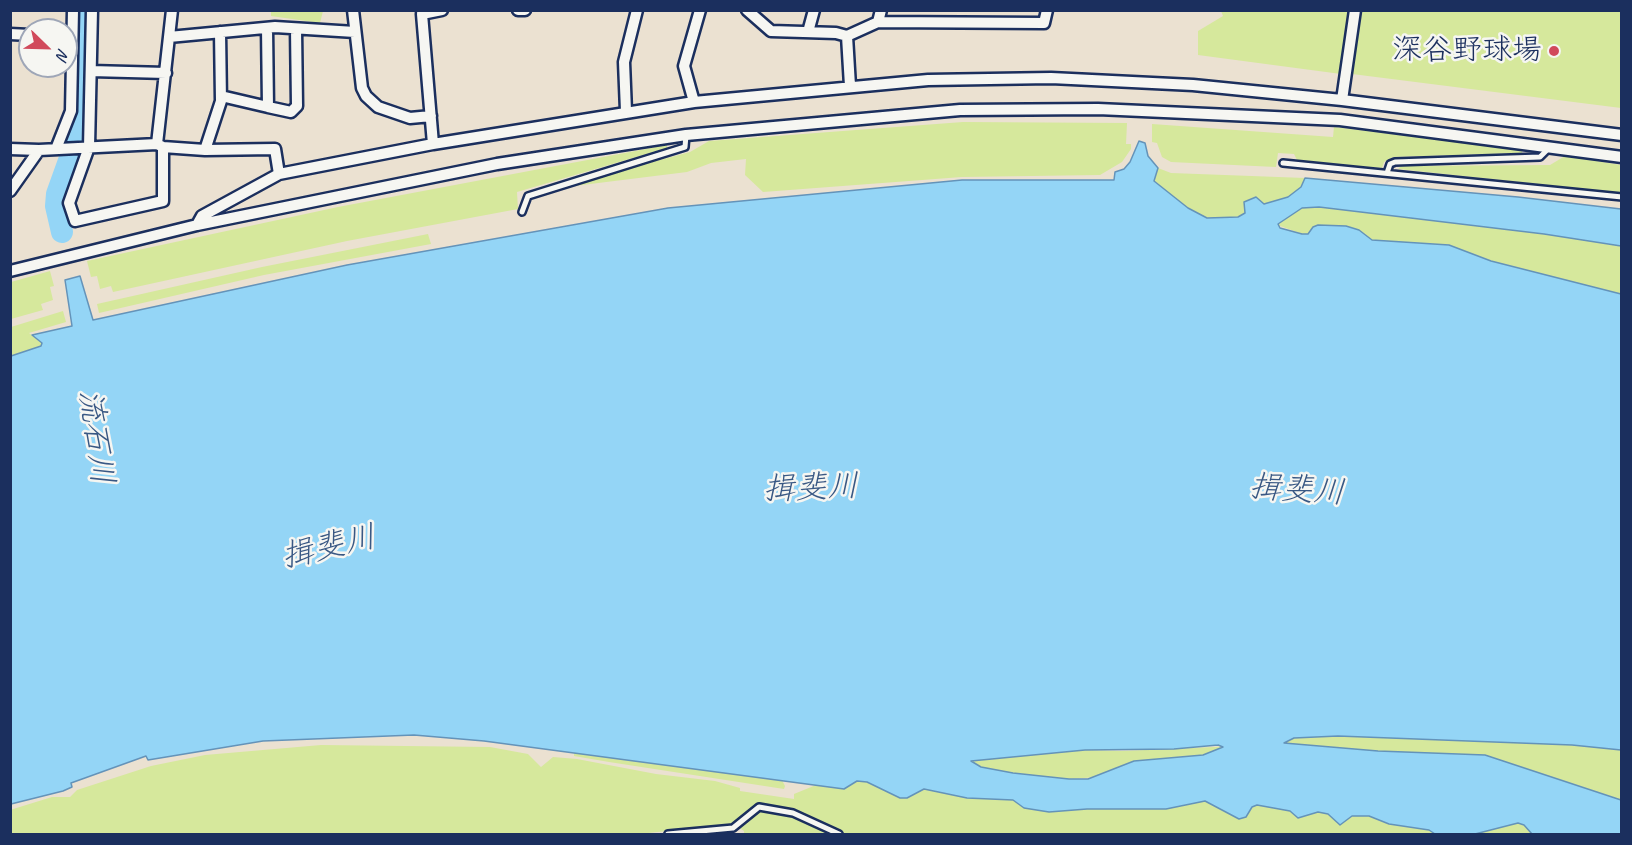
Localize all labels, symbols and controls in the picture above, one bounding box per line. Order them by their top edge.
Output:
north arrow [18,18,78,78]
place label: 深谷野球場 [1392,33,1542,69]
marker: 深谷野球場 [1547,44,1561,58]
text: N [52,46,74,63]
water label: 流石川 [69,387,121,487]
water label: 揖斐川 [762,468,860,510]
water label: 揖斐川 [1248,468,1346,514]
water label: 揖斐川 [278,518,380,578]

